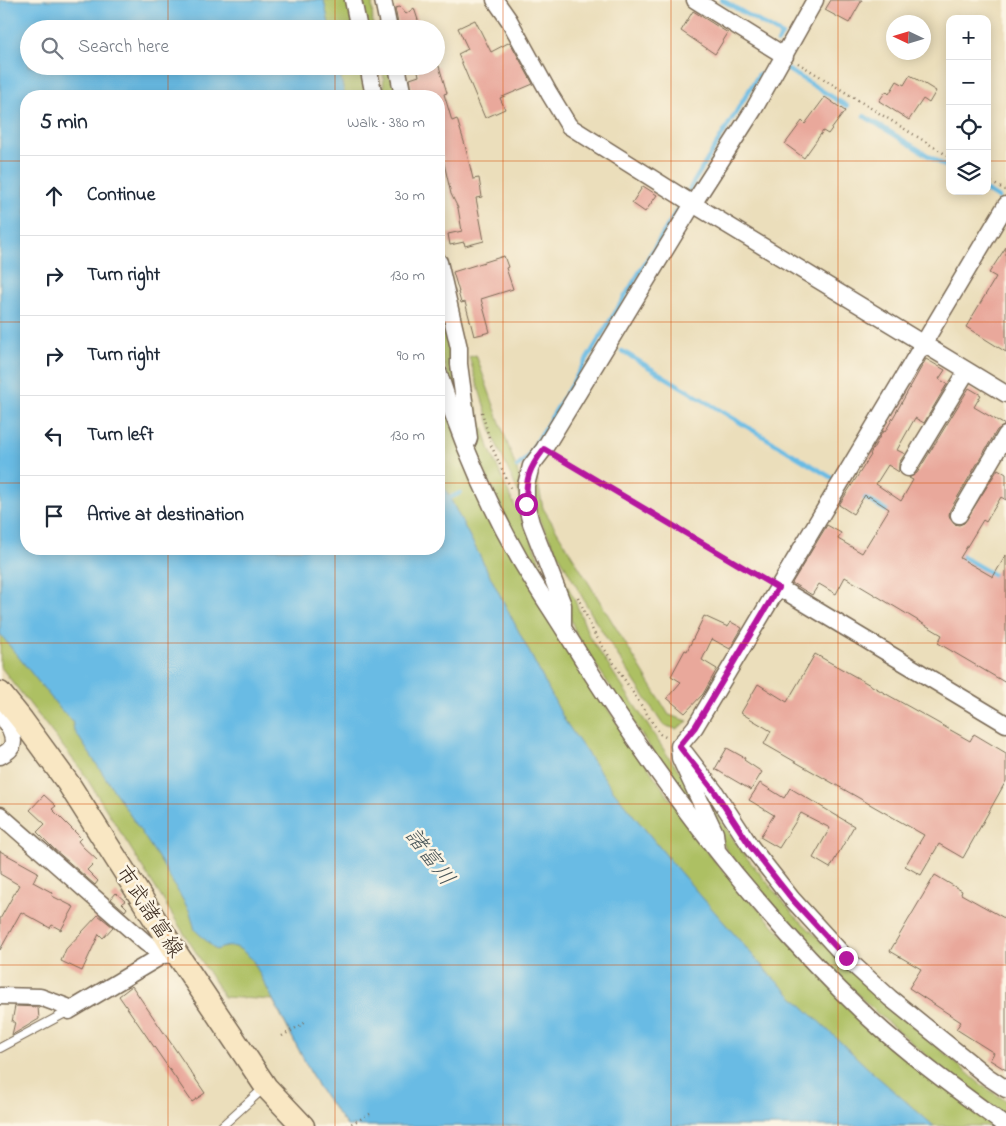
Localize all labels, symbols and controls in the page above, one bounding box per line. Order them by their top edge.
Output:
north arrow [886,15,931,60]
map controls [946,15,991,195]
button: + [946,15,991,60]
search box [20,20,445,75]
icon: search [38,34,66,62]
text: Search here [78,34,169,61]
button: − [946,60,991,105]
button: locate [946,105,991,150]
text: 5 min [40,108,88,138]
text: Walk · 380 m [347,111,425,135]
button: layers [946,150,991,195]
icon: ahead [40,182,68,210]
text: Continue [87,182,155,209]
text: 30 m [395,184,425,208]
icon: right [40,262,68,290]
text: Turn right [87,262,160,289]
text: 130 m [390,264,425,288]
icon: right [40,342,68,370]
text: Turn right [87,342,160,369]
text: 90 m [397,344,425,368]
icon: left [40,422,68,450]
text: Turn left [87,422,154,449]
text: 130 m [390,424,425,448]
route start [515,493,538,516]
icon: arrive [40,502,68,530]
text: Arrive at destination [87,502,244,529]
water label: 諸富川 [396,822,461,894]
street label: 市武諸富線 [107,860,189,964]
route end [835,947,858,970]

